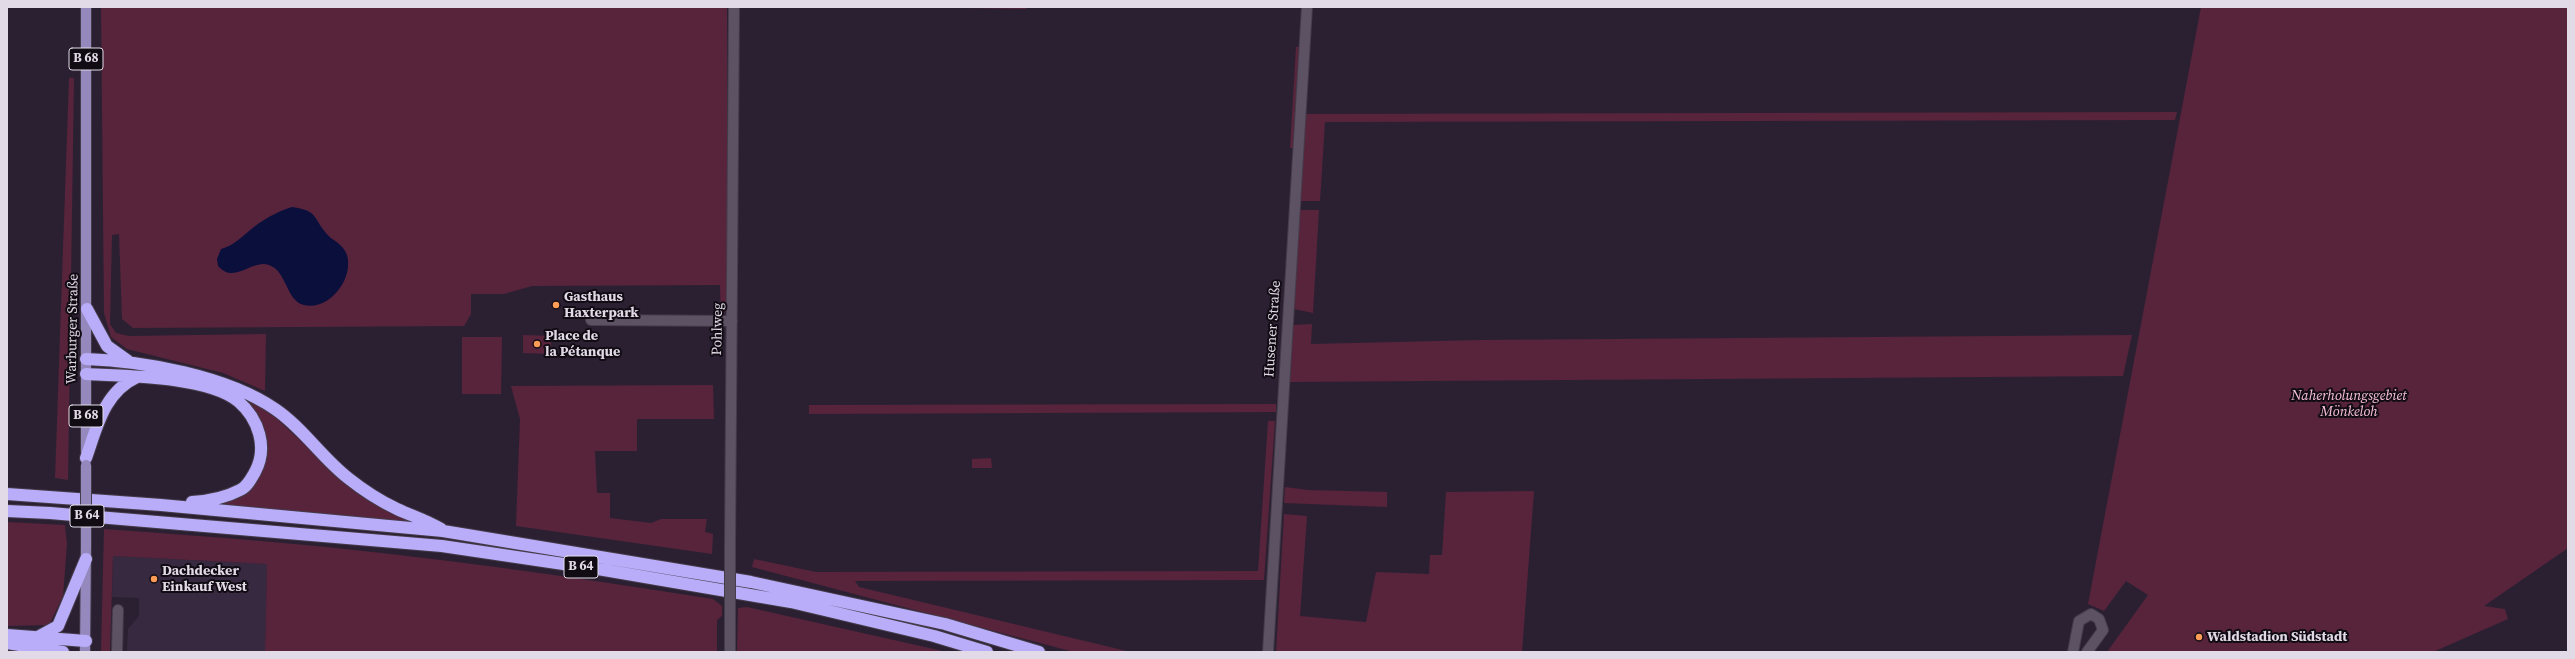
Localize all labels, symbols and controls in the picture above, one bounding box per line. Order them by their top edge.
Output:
road number: B 68 [69,48,103,70]
street label: Warburger Straße [64,274,82,384]
street label: Husener Straße [1261,280,1285,378]
place label: Gasthaus Haxterpark [564,289,639,322]
marker: Gasthaus Haxterpark [551,300,561,310]
street label: Pohlweg [709,302,727,356]
place label: Place de la Pétanque [545,328,620,360]
marker: Place de la Pétanque [532,339,542,349]
park label: Naherholungsgebiet Mönkeloh [2291,388,2407,420]
road number: B 68 [69,405,103,427]
road number: B 64 [70,505,104,527]
road number: B 64 [564,556,598,578]
place label: Dachdecker Einkauf West [162,563,247,596]
marker: Dachdecker Einkauf West [149,574,159,584]
place label: Waldstadion Südstadt [2207,629,2347,645]
marker: Waldstadion Südstadt [2194,632,2204,642]

